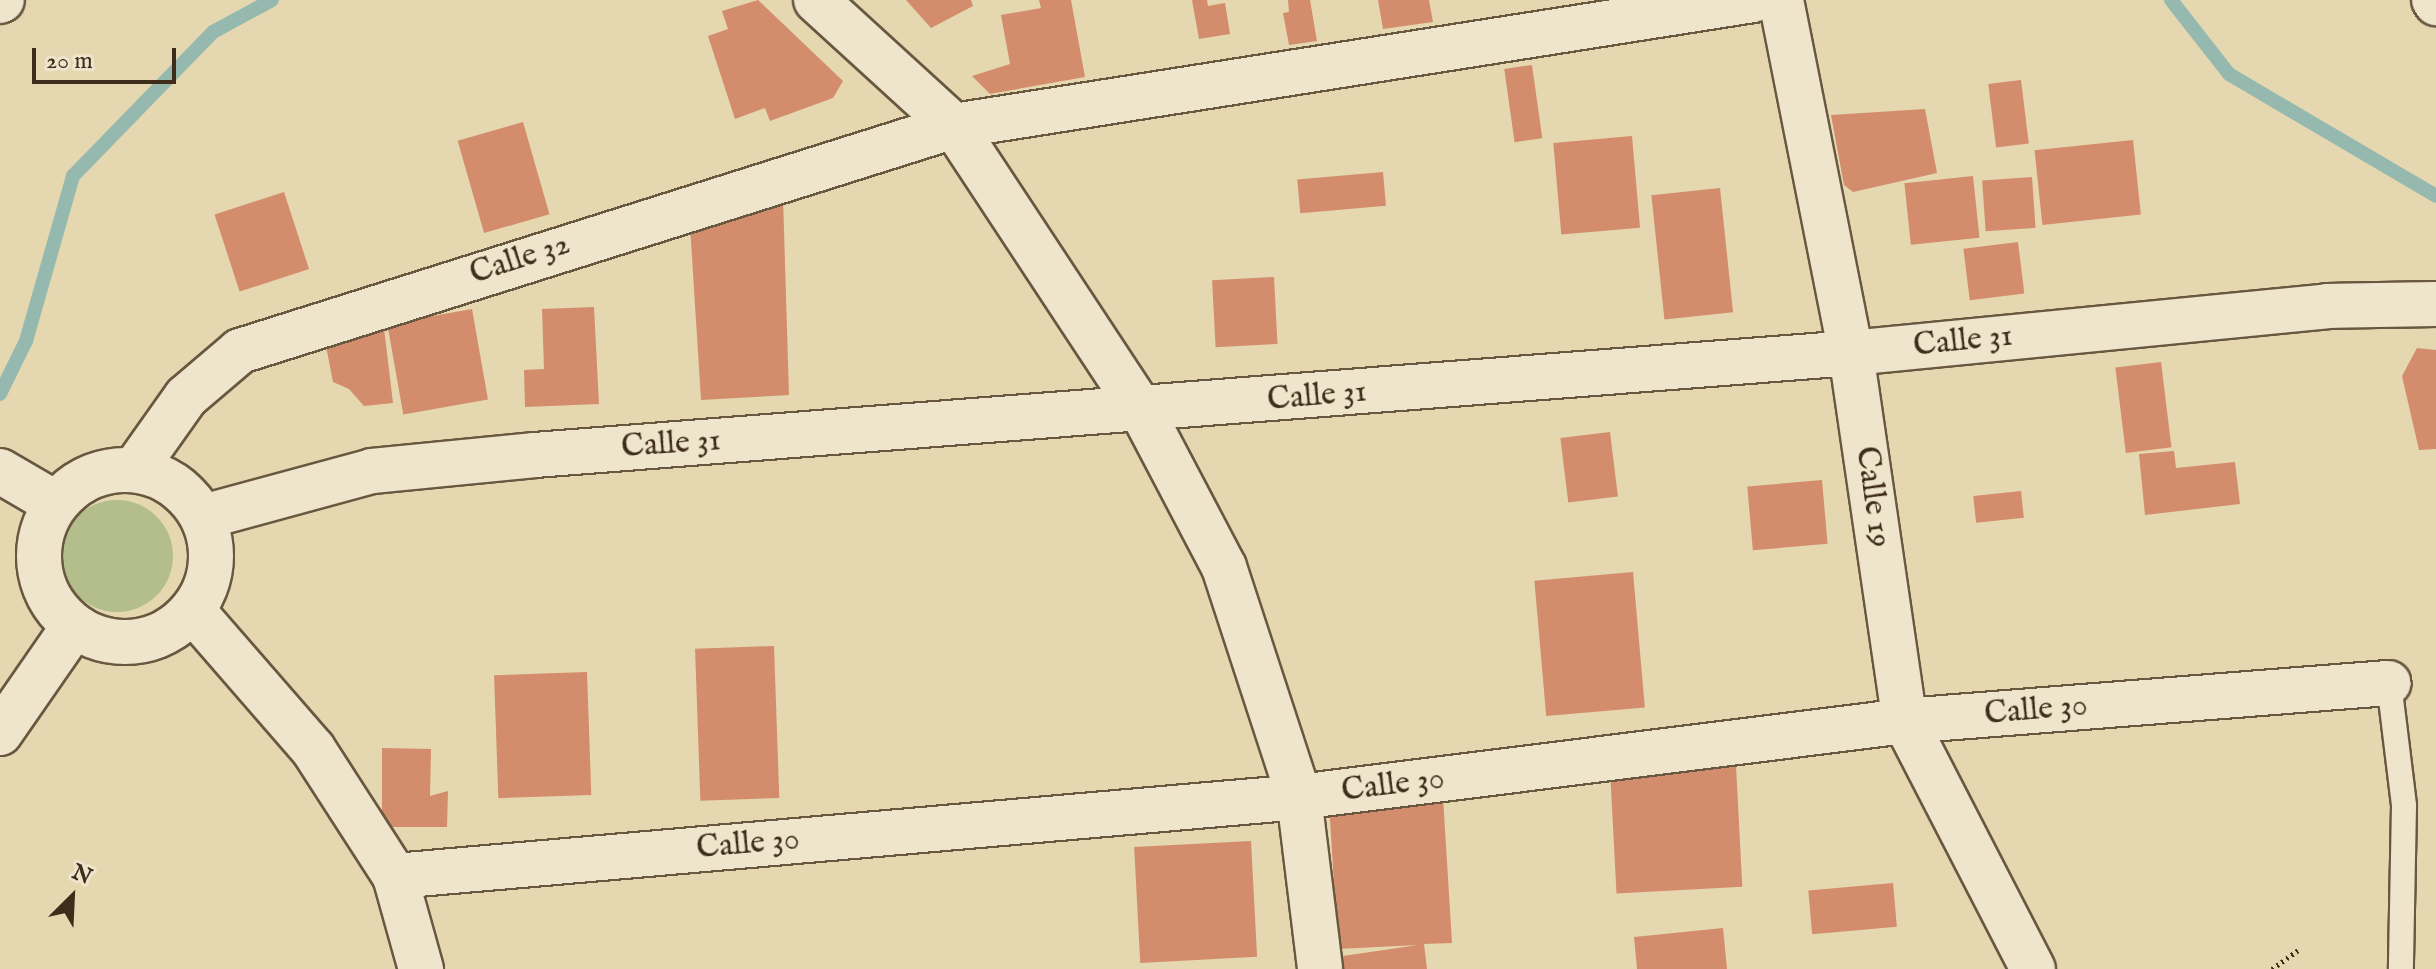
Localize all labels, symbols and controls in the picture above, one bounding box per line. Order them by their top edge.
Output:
scale bar [36,32,180,82]
text: 20 m [46,46,93,77]
street label: Calle 32 [465,226,575,294]
street label: Calle 31 [1911,318,2015,366]
street label: Calle 31 [1266,374,1368,420]
street label: Calle 31 [620,422,722,468]
street label: Calle 19 [1846,444,1898,550]
street label: Calle 30 [1983,687,2089,735]
street label: Calle 30 [1339,761,1447,811]
street label: Calle 30 [695,821,801,869]
north arrow [32,857,112,937]
text: N [67,858,96,892]

